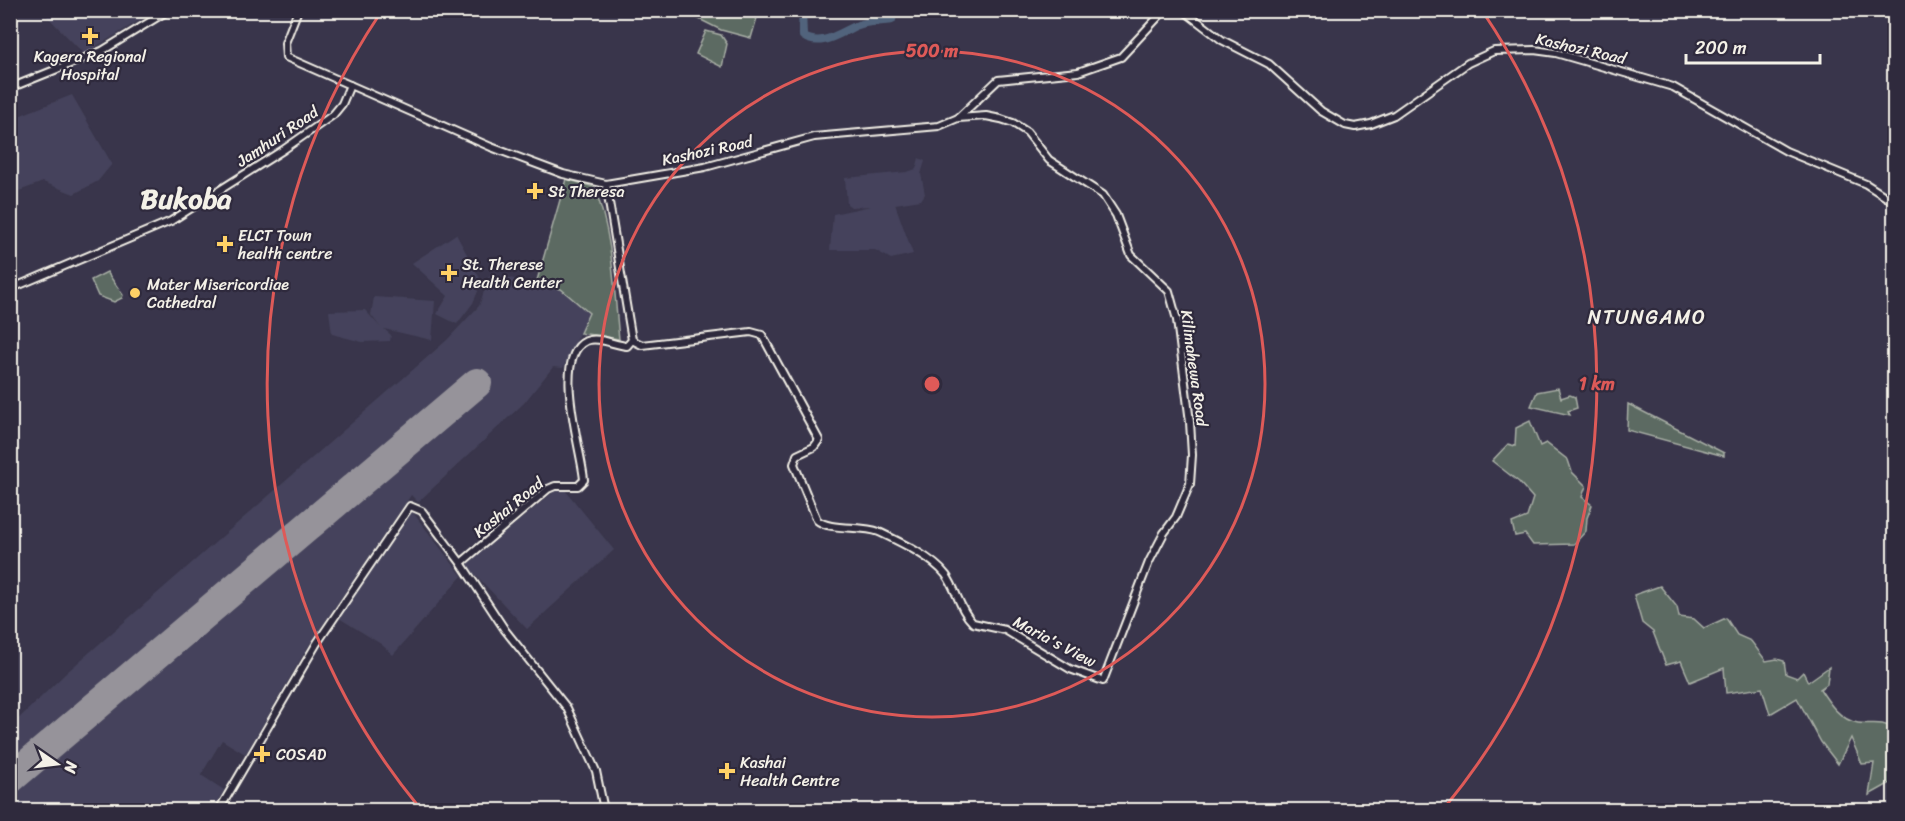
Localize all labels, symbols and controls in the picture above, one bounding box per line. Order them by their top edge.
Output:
street label: Kashozi Road [1533,24,1631,73]
marker: Kagera Regional Hospital [81,27,99,45]
scale bar [1686,27,1820,65]
text: 200 m [1695,32,1747,64]
text: 500 m [906,35,958,67]
place label: Kagera Regional Hospital [34,42,147,89]
street label: Jamhuri Road [229,97,326,175]
street label: Kashozi Road [659,126,757,174]
district label: Bukoba [141,174,232,223]
place label: St Theresa [548,177,624,206]
marker: St Theresa [526,182,544,200]
place label: ELCT Town health centre [237,221,332,268]
marker: ELCT Town health centre [216,235,234,253]
place label: St. Therese Health Center [462,250,563,297]
marker: St. Therese Health Center [440,264,458,282]
place label: Mater Misericordiae Cathedral [147,270,289,317]
marker: Mater Misericordiae Cathedral [128,286,142,300]
district label: NTUNGAMO [1588,300,1706,335]
street label: Kilimahewa Road [1172,308,1217,430]
text: 1 km [1579,368,1615,400]
centre of rings [922,374,942,394]
street label: Kashai Road [466,469,551,545]
street label: Maria's View [1008,607,1102,676]
north arrow [27,734,87,794]
place label: COSAD [276,740,327,769]
marker: COSAD [253,745,271,763]
place label: Kashai Health Centre [740,748,840,795]
text: N [55,758,87,777]
marker: Kashai Health Centre [718,762,736,780]

